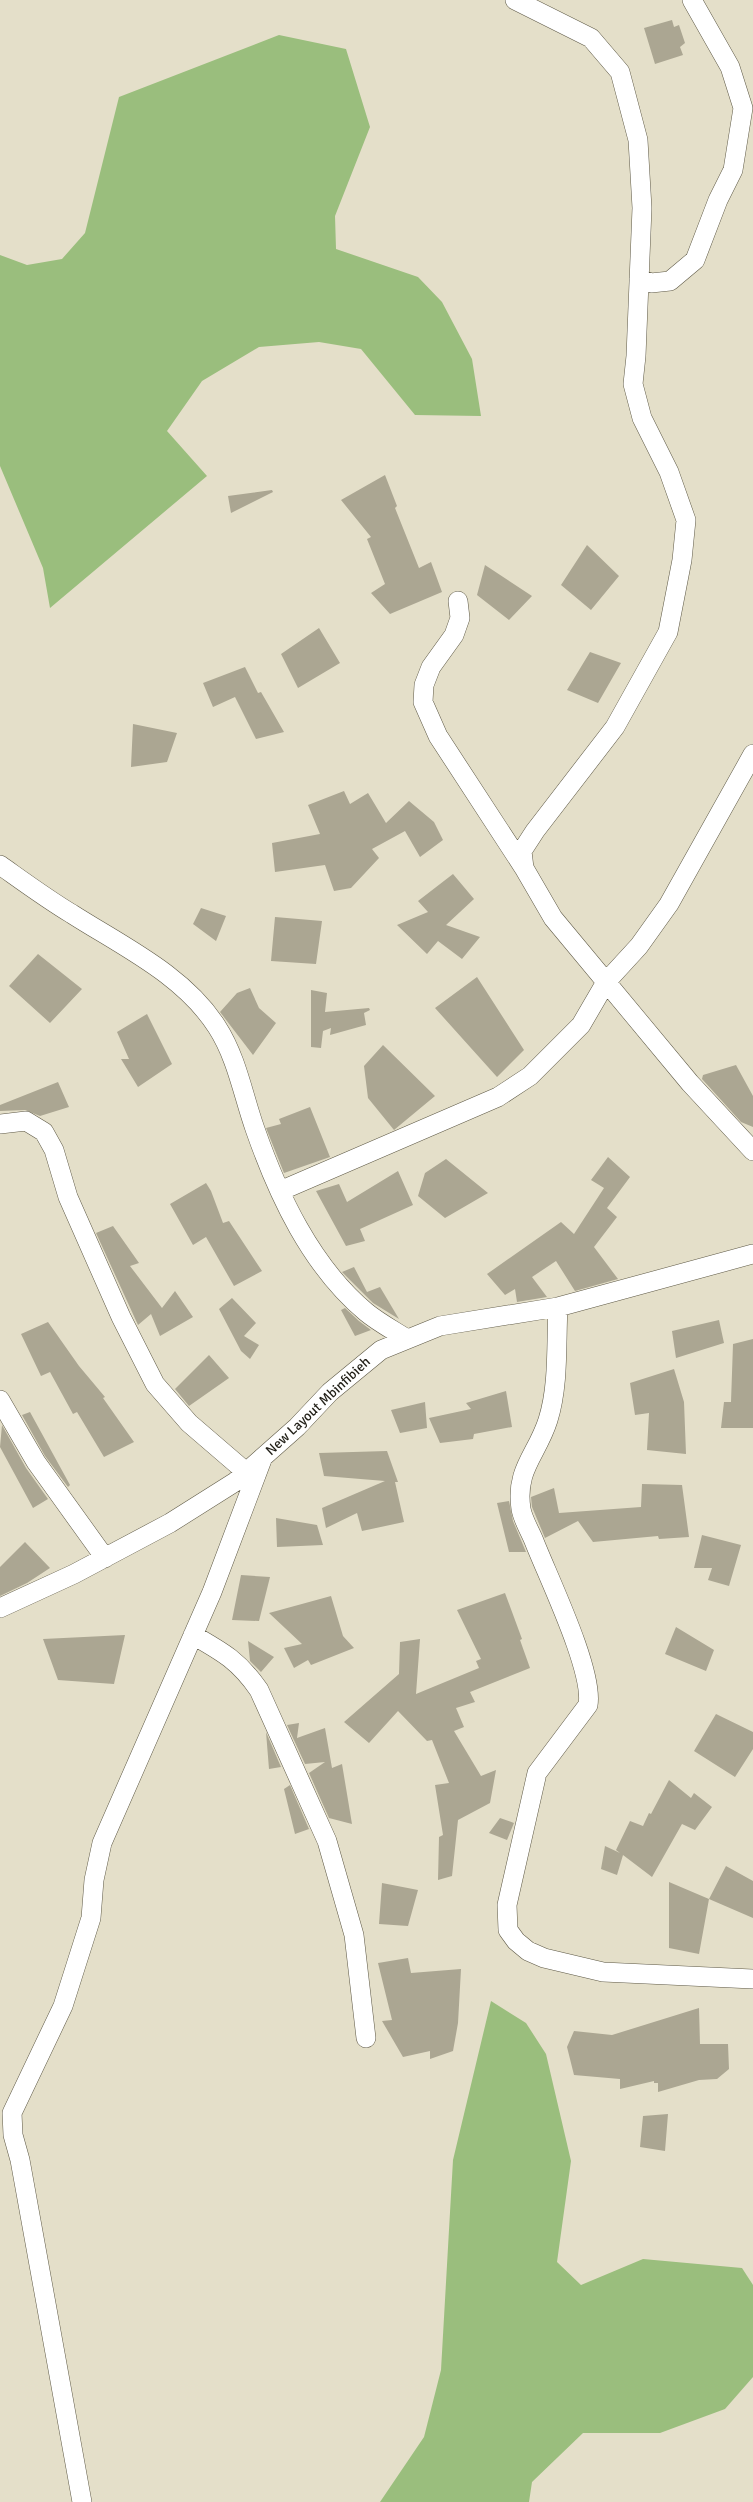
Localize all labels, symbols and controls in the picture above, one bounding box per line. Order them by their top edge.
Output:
street label: New Layout Mbinfibieh [262,1353,374,1459]

